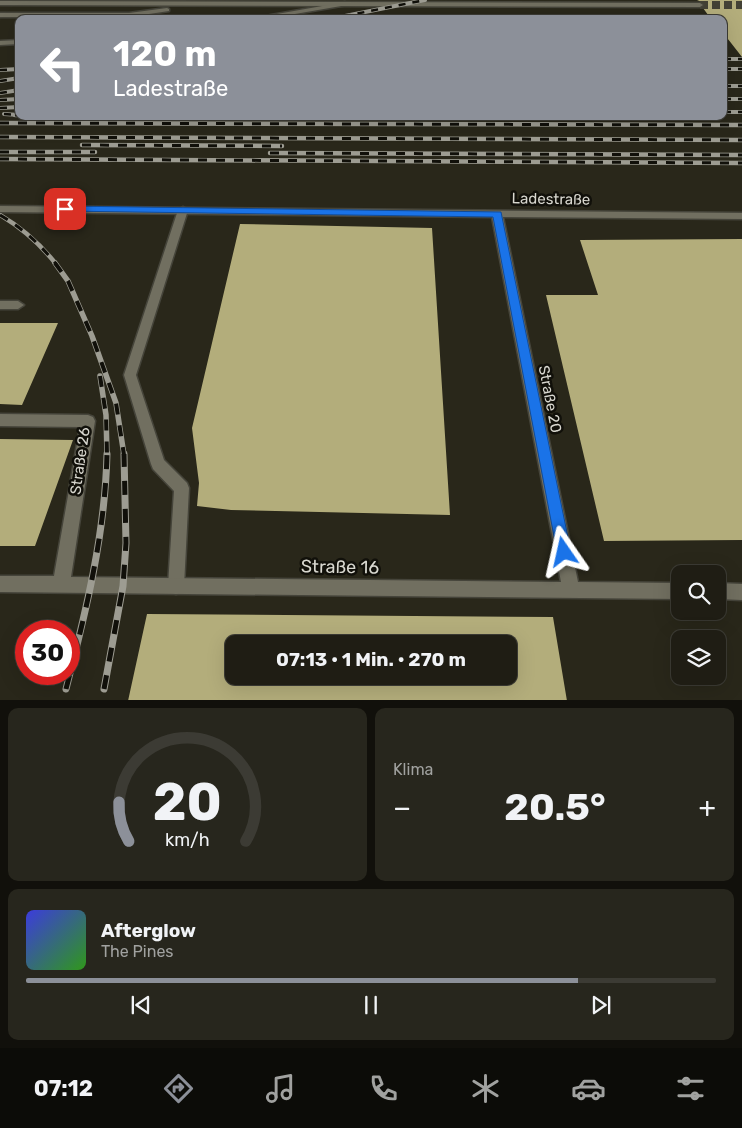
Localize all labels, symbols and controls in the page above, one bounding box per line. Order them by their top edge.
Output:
text: 120 m [113,33,216,75]
icon: left [30,35,95,100]
text: Ladestraße [113,75,228,102]
pin [44,188,86,230]
street label: Ladestraße [512,189,590,209]
icon: arrive [51,195,79,223]
street label: Straße 20 [535,364,565,434]
street label: Straße 26 [66,426,94,496]
position arrow [537,525,589,577]
street label: Straße 16 [301,555,380,579]
map controls [671,565,726,685]
button: search [671,565,726,620]
speed limit sign: 30 [15,620,80,685]
button: layers [671,630,726,685]
text: 07:13 · 1 Min. · 270 m [276,648,466,671]
text: Klima [393,760,433,779]
text: 20 [153,771,222,833]
text: 20.5° [504,784,606,830]
text: − [393,791,411,824]
text: + [699,791,716,824]
text: km/h [165,829,210,850]
text: Afterglow [101,919,196,942]
text: The Pines [101,942,174,961]
icon: previous [127,991,155,1019]
icon: pause [357,991,385,1019]
icon: next [587,991,615,1019]
icon: directions [161,1071,196,1106]
icon: music [263,1071,298,1106]
icon: phone [366,1071,401,1106]
icon: climate [468,1071,503,1106]
icon: car [571,1071,606,1106]
icon: filters [673,1071,708,1106]
text: 07:12 [34,1075,93,1102]

